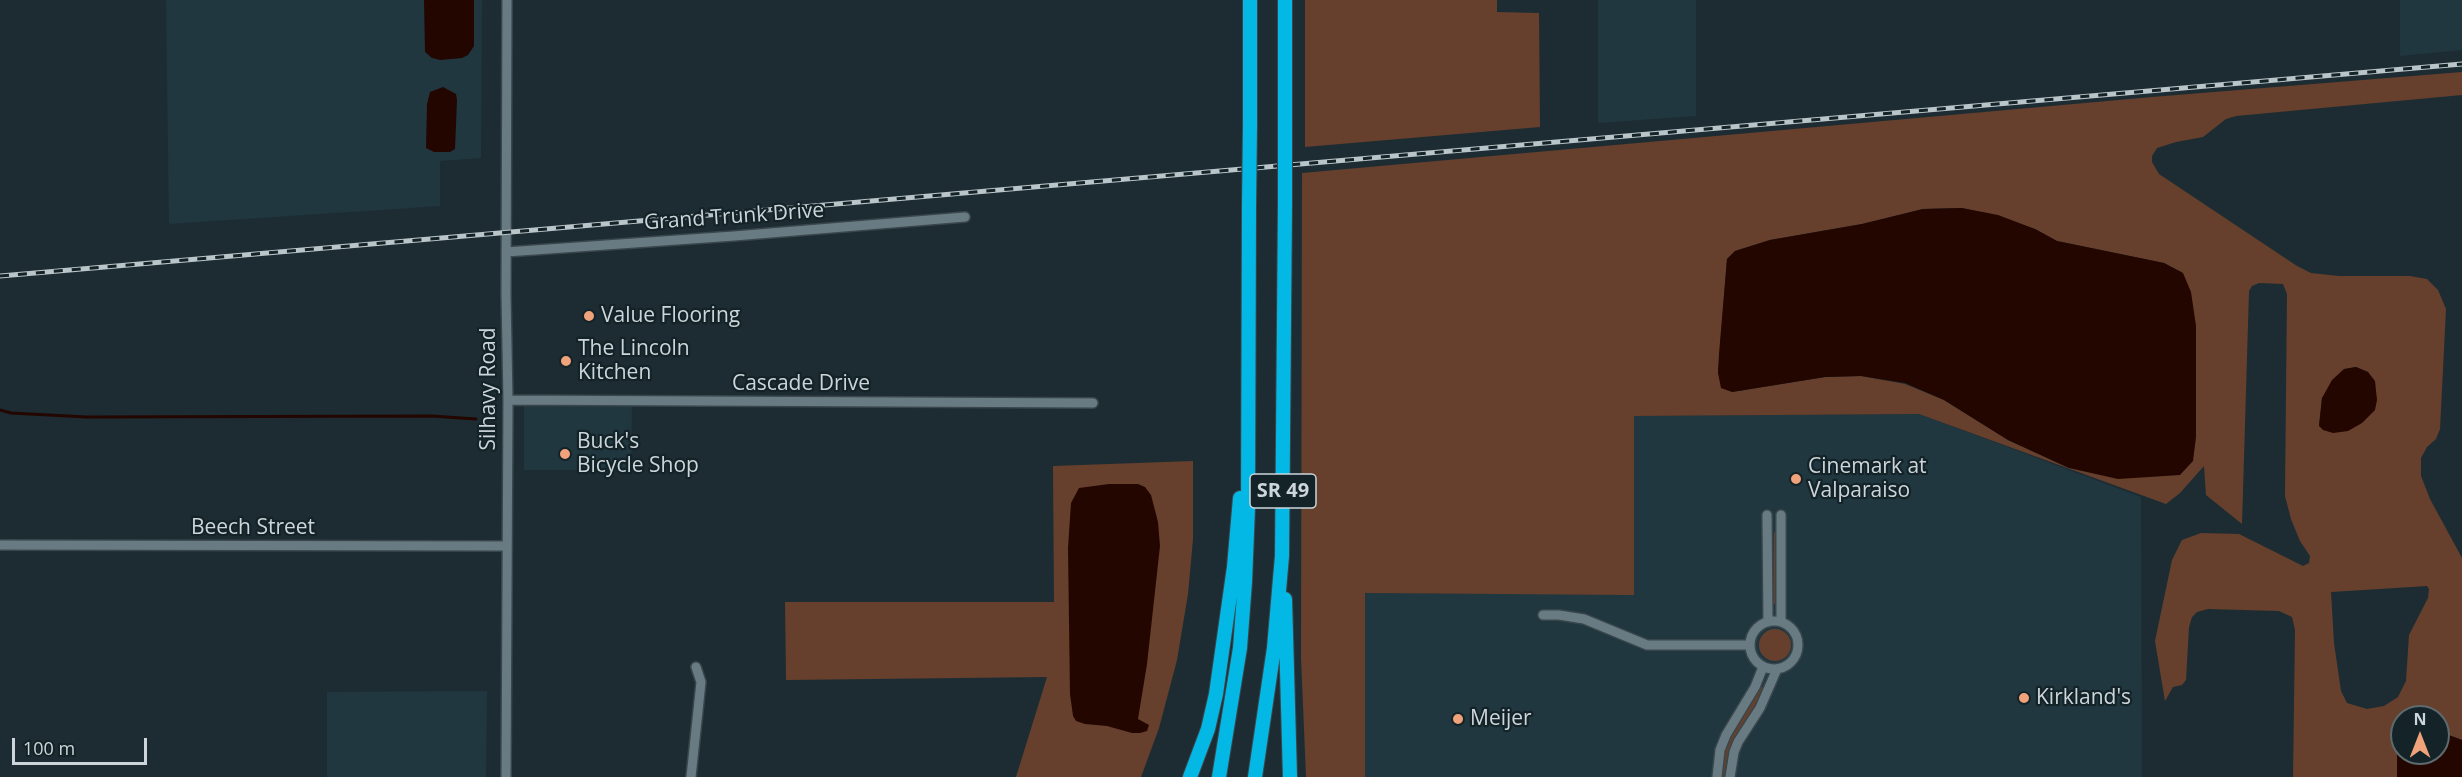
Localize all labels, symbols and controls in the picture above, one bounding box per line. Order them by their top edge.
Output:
street label: Grand Trunk Drive [643,198,825,236]
place label: Value Flooring [601,303,740,329]
marker: Value Flooring [582,309,596,323]
street label: Silhavy Road [476,327,502,451]
place label: The Lincoln Kitchen [578,336,690,386]
marker: The Lincoln Kitchen [559,354,573,368]
street label: Cascade Drive [732,371,870,397]
place label: Buck's Bicycle Shop [577,429,699,479]
marker: Buck's Bicycle Shop [558,447,572,461]
place label: Cinemark at Valparaiso [1808,454,1927,504]
marker: Cinemark at Valparaiso [1789,472,1803,486]
road number: SR 49 [1250,474,1316,508]
street label: Beech Street [191,515,315,541]
place label: Kirkland's [2036,685,2131,711]
marker: Kirkland's [2017,691,2031,705]
north arrow [2390,705,2450,765]
place label: Meijer [1470,706,1532,732]
text: N [2413,708,2427,730]
marker: Meijer [1451,712,1465,726]
scale bar [15,726,150,764]
text: 100 m [23,736,75,760]

